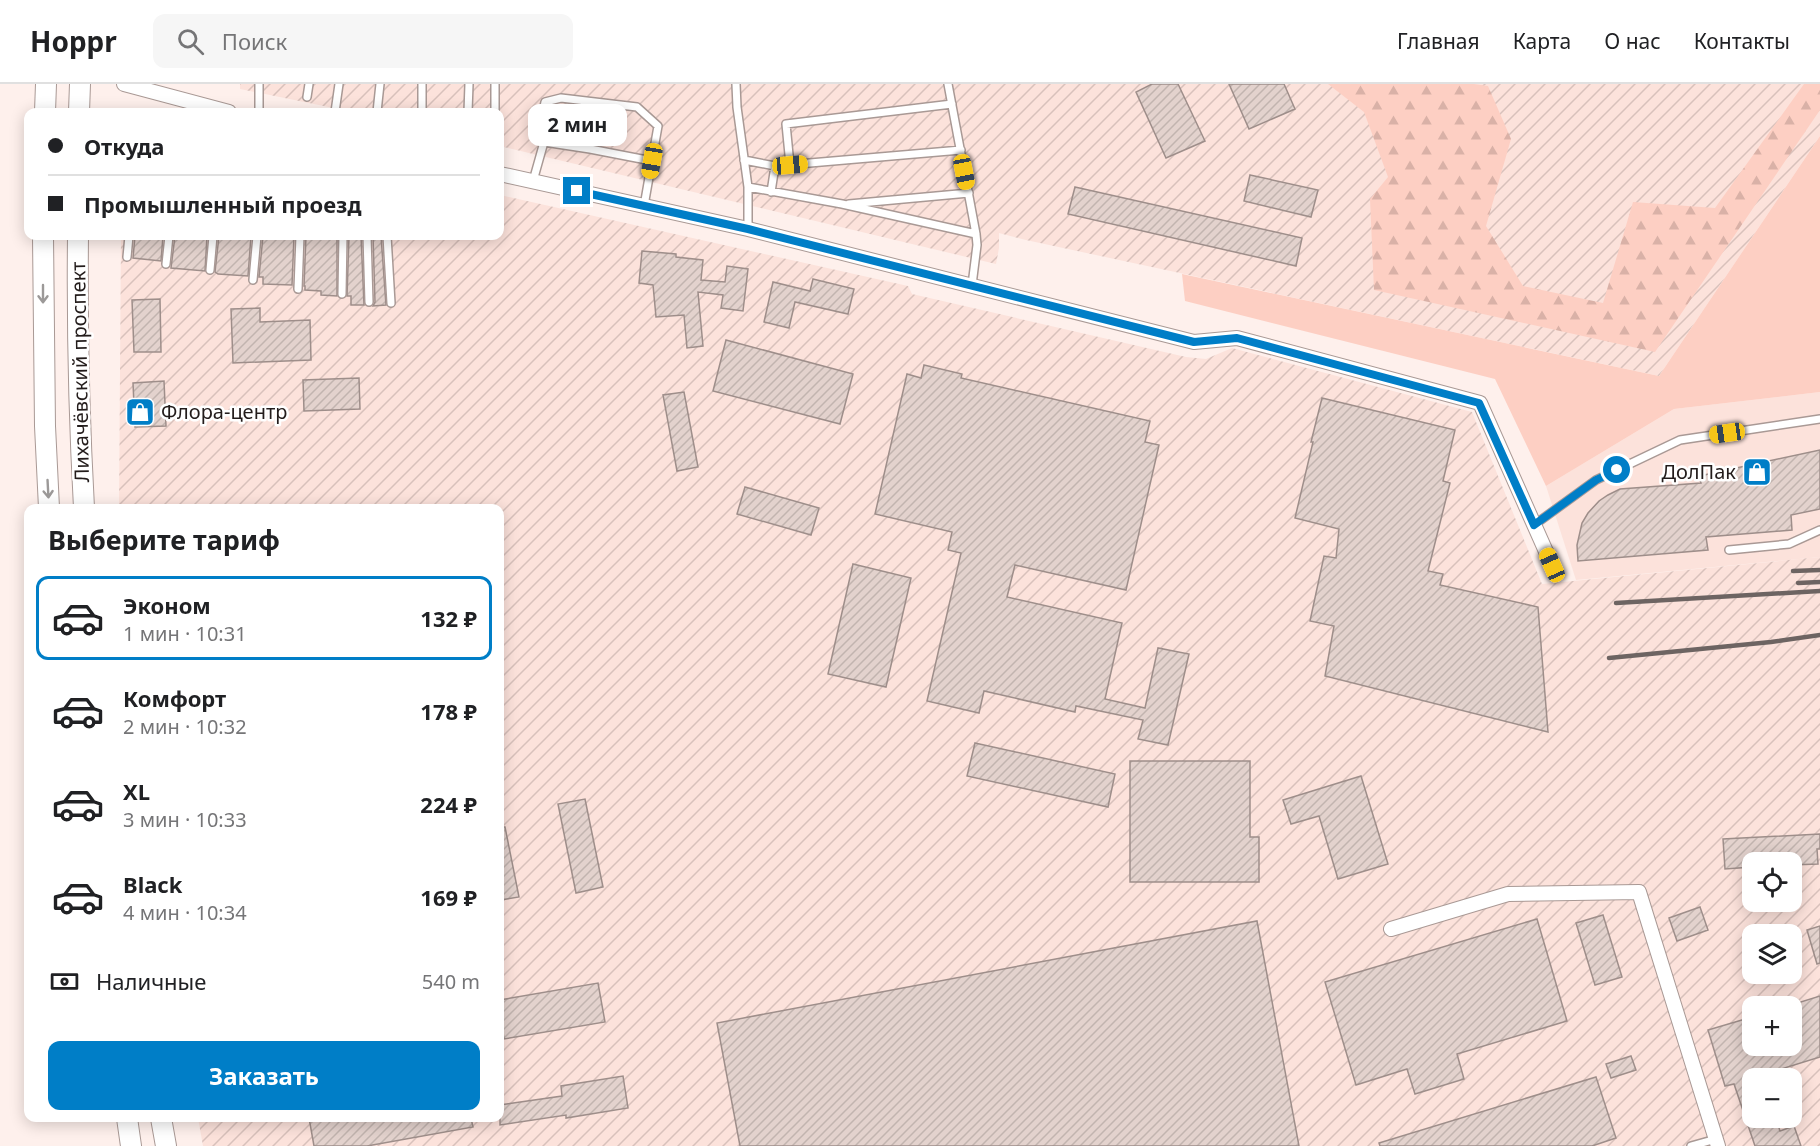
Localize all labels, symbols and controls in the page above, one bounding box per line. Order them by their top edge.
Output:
search box [153,14,573,68]
text: Hoppr [30,22,117,60]
icon: search [174,25,207,58]
text: Поиск [222,26,287,56]
text: Главная [1397,27,1480,55]
text: Карта [1513,27,1571,55]
text: О нас [1604,27,1661,55]
text: Контакты [1694,27,1790,55]
callout: 2 мин [528,104,626,146]
text: 2 мин [548,111,607,138]
text: Откуда [84,131,164,161]
car [640,142,664,180]
car [952,153,976,191]
car [771,154,809,176]
route end [563,177,590,204]
text: Промышленный проезд [84,189,361,219]
street label: Лихачёвский проспект [64,261,95,483]
one-way arrow [37,283,49,303]
shop icon: Флора-центр [124,396,156,428]
place label: Флора-центр [161,398,287,425]
car [1708,422,1746,444]
route start [1603,456,1630,483]
shop icon: ДолПак [1741,456,1773,488]
place label: ДолПак [1661,458,1736,485]
one-way arrow [43,478,54,498]
text: Выберите тариф [48,521,280,558]
car [1536,545,1568,585]
text: Эконом [123,590,211,620]
icon: car [51,591,105,645]
text: 132 ₽ [420,603,477,633]
text: 1 мин · 10:31 [123,620,247,647]
text: Комфорт [123,683,226,713]
icon: car [51,684,105,738]
text: 178 ₽ [420,696,477,726]
text: 2 мин · 10:32 [123,713,247,740]
text: XL [123,776,150,806]
icon: car [51,777,105,831]
text: 224 ₽ [420,789,477,819]
text: 3 мин · 10:33 [123,806,247,833]
map controls [1742,852,1802,1128]
button: locate [1742,852,1802,912]
text: Black [123,869,182,899]
icon: car [51,870,105,924]
text: 169 ₽ [420,882,477,912]
text: 4 мин · 10:34 [123,899,247,926]
button: layers [1742,924,1802,984]
icon: cash [48,965,81,998]
text: Наличные [96,966,206,996]
text: 540 m [422,968,480,995]
button: + [1742,996,1802,1056]
button: Заказать [48,1041,480,1110]
button: − [1742,1068,1802,1128]

